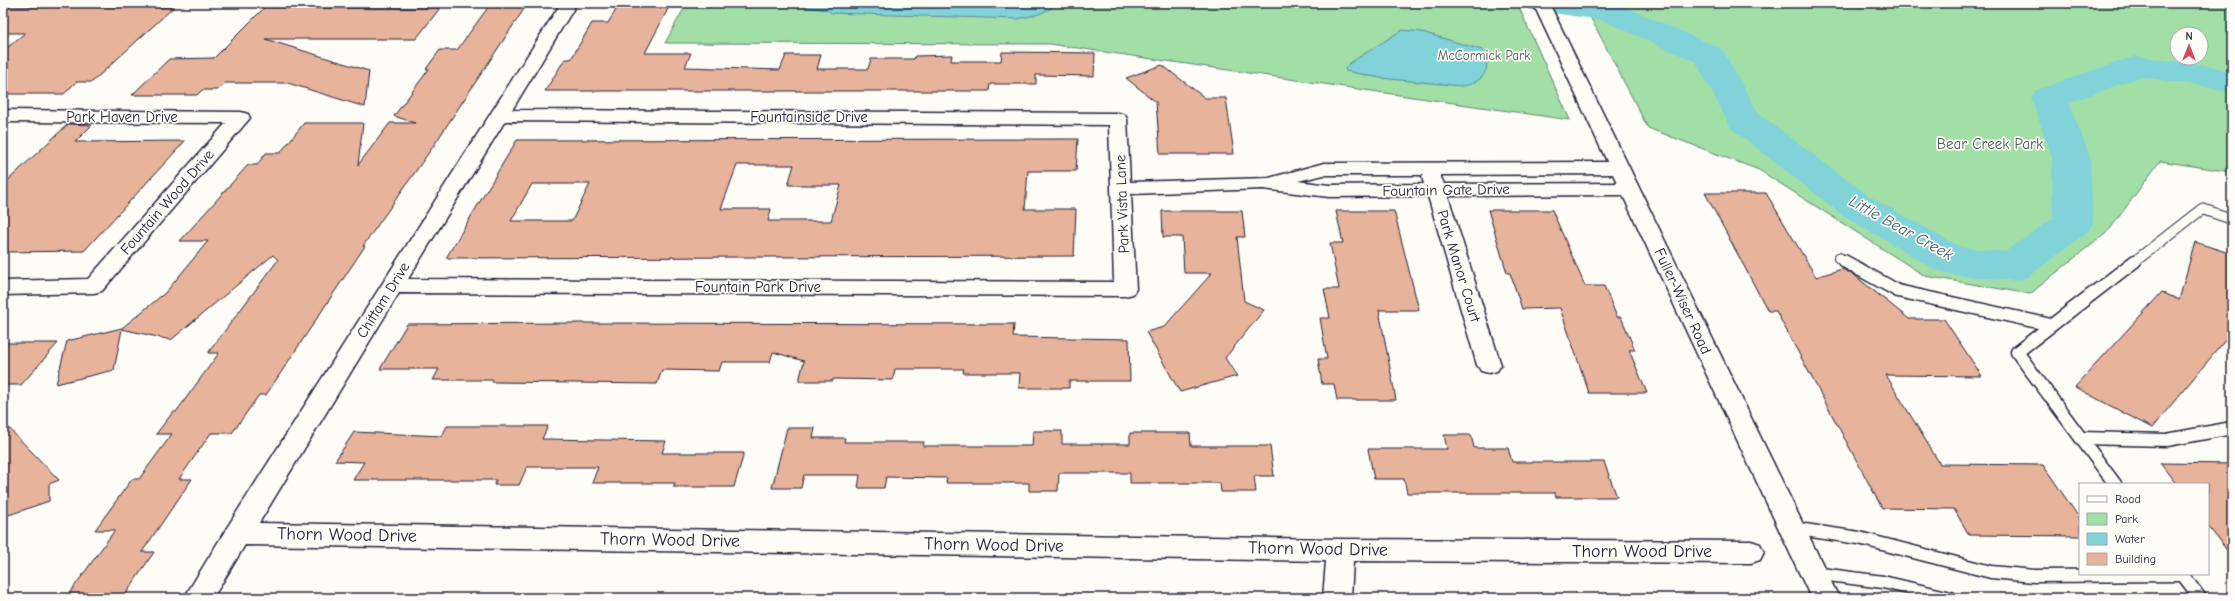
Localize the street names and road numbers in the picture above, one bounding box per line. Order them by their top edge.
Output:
street label: Park Haven Drive [66,108,178,126]
street label: Fountainside Drive [750,108,868,126]
street label: Fountain Wood Drive [116,145,218,258]
street label: Park Vista Lane [1111,154,1133,254]
street label: Fountain Gate Drive [1382,180,1510,200]
street label: Park Manor Court [1433,208,1485,325]
street label: Fuller-Wiser Road [1651,245,1715,357]
street label: Chittam Drive [353,258,414,341]
street label: Fountain Park Drive [695,278,821,296]
street label: Thorn Wood Drive [277,523,417,547]
street label: Thorn Wood Drive [600,528,740,552]
street label: Thorn Wood Drive [924,533,1064,557]
street label: Thorn Wood Drive [1248,537,1388,561]
street label: Thorn Wood Drive [1572,541,1712,562]

